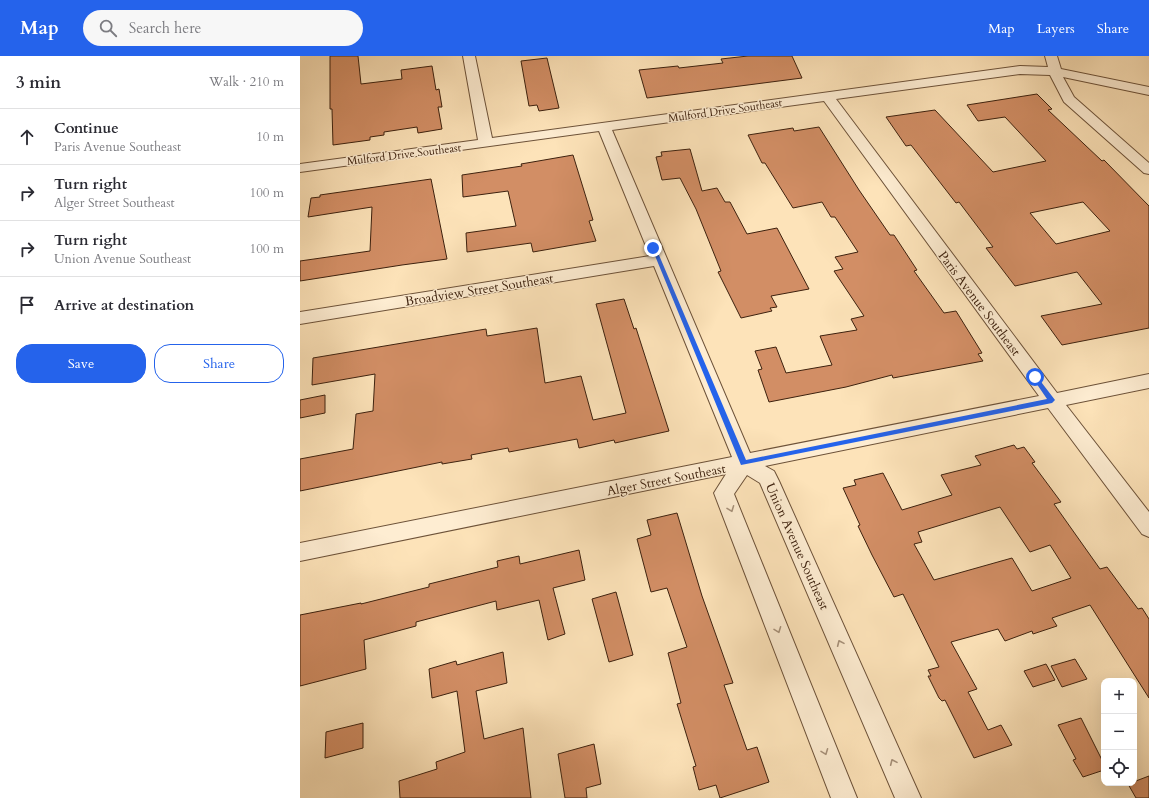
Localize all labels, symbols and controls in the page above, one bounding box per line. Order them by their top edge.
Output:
search box [83,10,363,46]
text: Map [20,15,59,41]
icon: search [97,17,119,39]
text: Search here [129,18,201,38]
text: Map [988,19,1015,38]
text: Layers [1037,19,1075,38]
text: Share [1097,19,1129,38]
text: 3 min [16,71,61,94]
text: Walk · 210 m [209,73,284,91]
street label: Mulford Drive Southeast [667,95,783,126]
text: Continue [54,118,119,138]
icon: ahead [16,126,38,148]
text: 10 m [256,128,284,146]
text: Paris Avenue Southeast [54,138,181,156]
street label: Mulford Drive Southeast [346,140,462,169]
text: Turn right [54,174,127,194]
icon: right [16,182,38,204]
text: 100 m [250,184,284,202]
text: Alger Street Southeast [54,194,175,212]
text: Turn right [54,230,127,250]
icon: right [16,238,38,260]
route end [644,239,662,257]
text: 100 m [250,240,284,258]
street label: Paris Avenue Southeast [934,247,1025,360]
text: Union Avenue Southeast [54,250,191,268]
street label: Broadview Street Southeast [404,269,555,311]
icon: arrive [16,294,38,316]
text: Arrive at destination [54,295,194,315]
button: Save [16,344,146,383]
button: Share [154,344,284,383]
route start [1026,368,1044,386]
street label: Alger Street Southeast [605,460,727,500]
street label: Union Avenue Southeast [761,480,833,613]
one-way arrow [726,506,734,513]
one-way arrow [774,627,782,634]
one-way arrow [837,640,845,647]
map controls [1101,678,1137,786]
button: + [1101,678,1137,714]
button: − [1101,714,1137,750]
one-way arrow [821,748,829,755]
button: locate [1101,750,1137,786]
one-way arrow [889,759,897,766]

